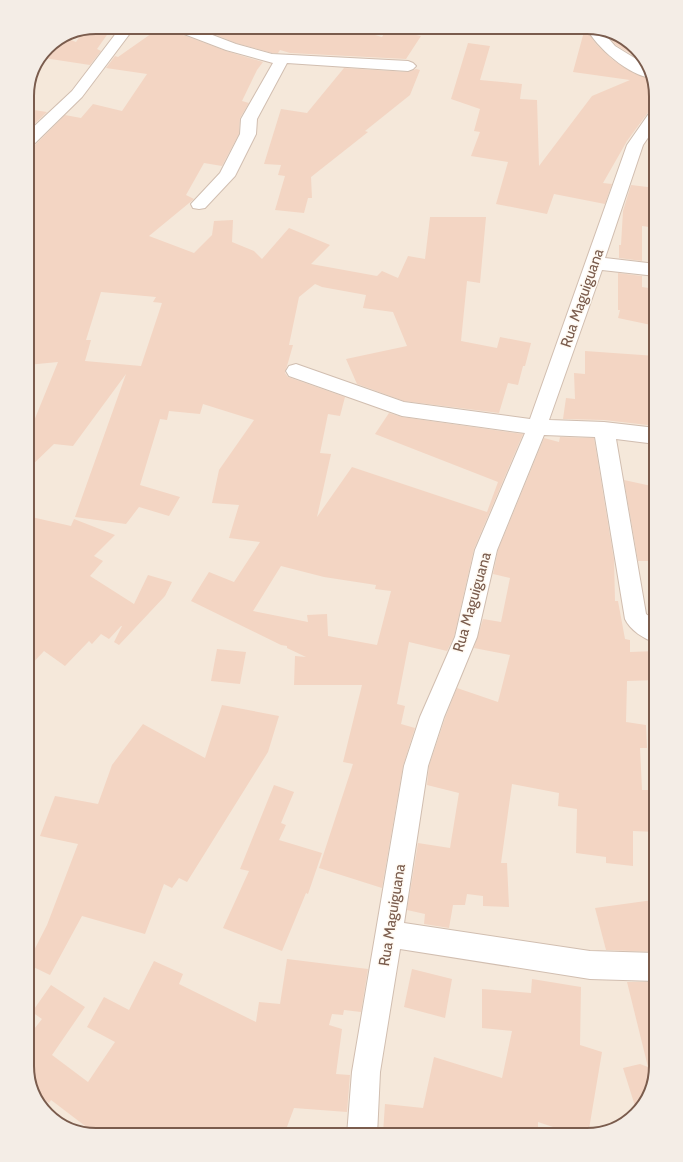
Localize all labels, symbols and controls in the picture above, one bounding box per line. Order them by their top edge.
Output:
street label: Rua Maguiguana [557,246,608,350]
street label: Rua Maguiguana [449,549,495,654]
street label: Rua Maguiguana [375,862,409,967]

